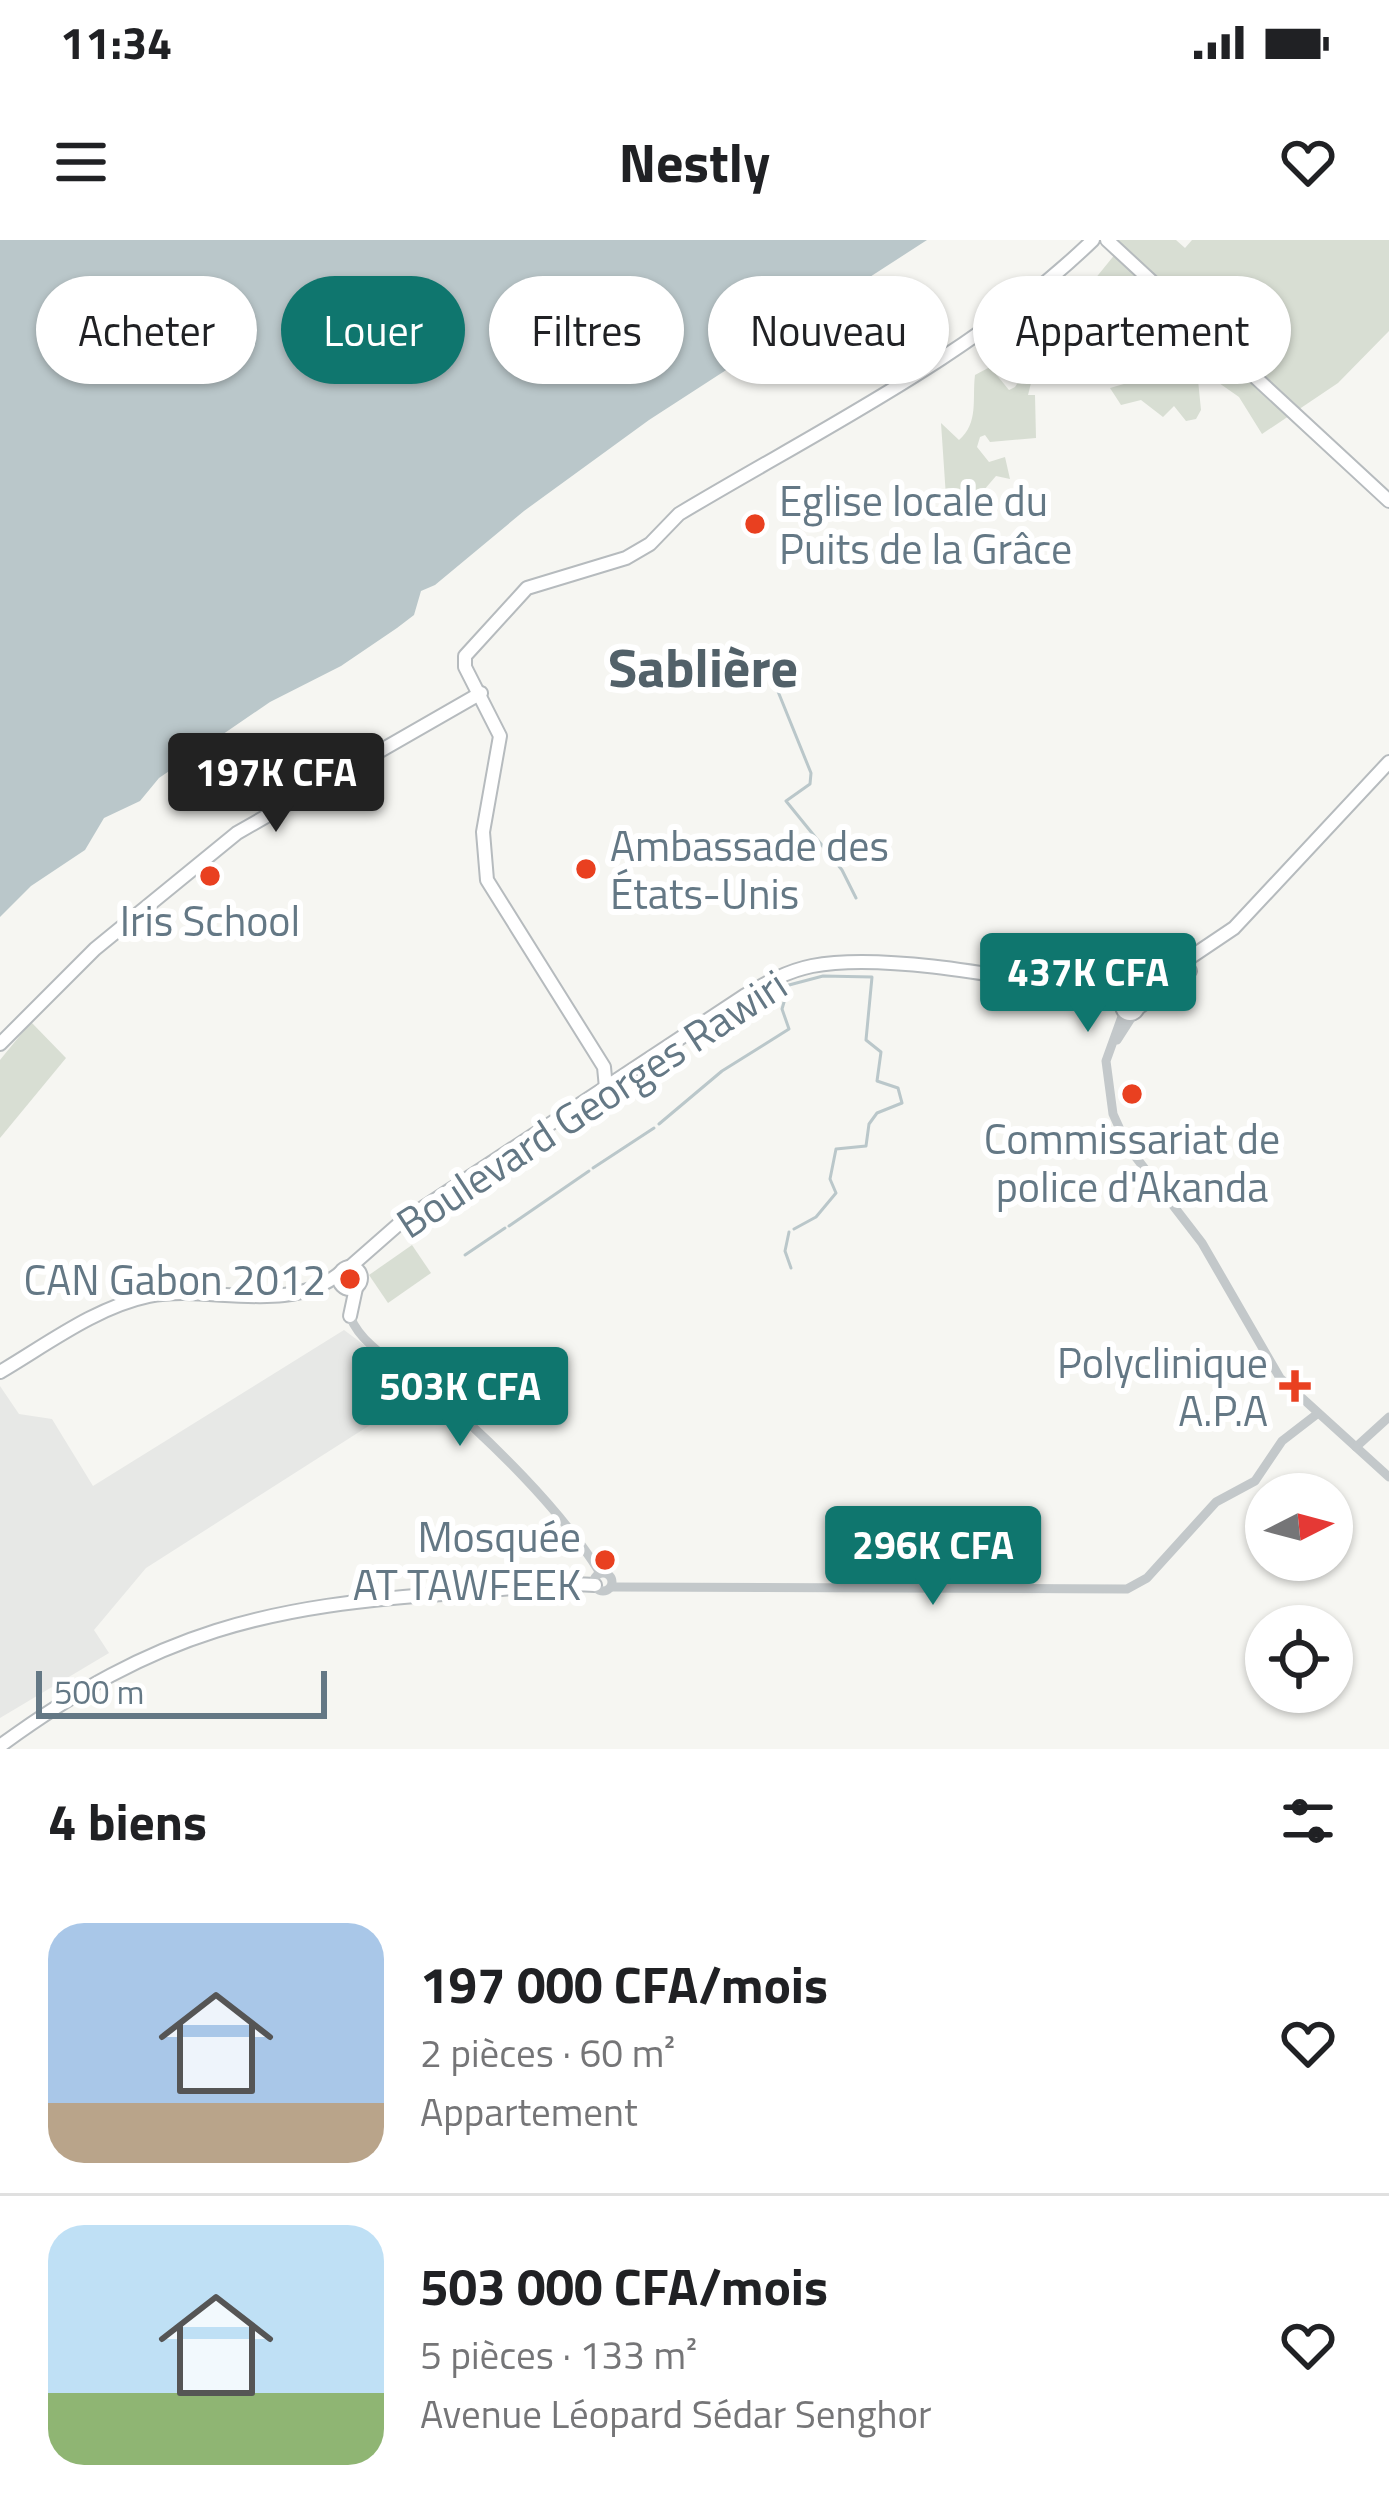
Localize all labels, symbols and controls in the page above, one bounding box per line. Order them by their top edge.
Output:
text: 11:34 [60,8,172,76]
text: Nestly [619,121,770,203]
icon: menu [48,129,114,195]
icon: heart [1275,129,1341,195]
chip: Acheter [36,276,257,384]
chip: Louer [281,276,465,384]
chip: Filtres [489,276,684,384]
chip: Nouveau [708,276,949,384]
chip: Appartement [973,276,1291,384]
place label: Eglise locale du Puits de la Grâce [779,468,1072,580]
marker: Eglise locale du Puits de la Grâce [742,511,768,537]
district label: Sablière [608,626,798,708]
pin: 197K CFA [152,733,400,835]
text: 197K CFA [195,742,357,801]
place label: Ambassade des États-Unis [610,813,889,925]
marker: Ambassade des États-Unis [573,856,599,882]
marker: Iris School [197,863,223,889]
place label: Iris School [120,888,300,952]
pin: 437K CFA [964,933,1212,1035]
text: 437K CFA [1007,942,1169,1001]
street label: Boulevard Georges Rawiri [383,952,799,1254]
marker: Commissariat de police d'Akanda [1119,1081,1145,1107]
place label: Commissariat de police d'Akanda [984,1106,1280,1218]
place label: CAN Gabon 2012 [23,1247,326,1311]
marker: CAN Gabon 2012 [337,1266,363,1292]
place label: Polyclinique A.P.A [1057,1330,1268,1442]
pin: 503K CFA [336,1347,584,1449]
text: 503K CFA [379,1356,541,1415]
marker: Polyclinique A.P.A [1279,1370,1311,1402]
north arrow [1245,1473,1353,1581]
map controls [1245,1473,1353,1713]
place label: Mosquée AT TAWFEEK [353,1504,581,1616]
pin: 296K CFA [809,1506,1057,1608]
text: 296K CFA [852,1515,1014,1574]
marker: Mosquée AT TAWFEEK [592,1547,618,1573]
button: locate [1245,1605,1353,1713]
scale bar [36,1665,327,1718]
text: 500 m [54,1667,144,1717]
text: 4 biens [48,1782,207,1860]
icon: filters [1275,1788,1341,1854]
text: 197 000 CFA/mois [420,1945,828,2023]
icon: home [144,1971,288,2115]
icon: heart [1275,2010,1341,2076]
text: 2 pièces · 60 m² [420,2023,675,2082]
text: Appartement [420,2082,638,2141]
text: 503 000 CFA/mois [420,2247,828,2325]
icon: home [144,2273,288,2417]
icon: heart [1275,2312,1341,2378]
text: 5 pièces · 133 m² [420,2325,697,2384]
text: Avenue Léopard Sédar Senghor [420,2384,932,2443]

